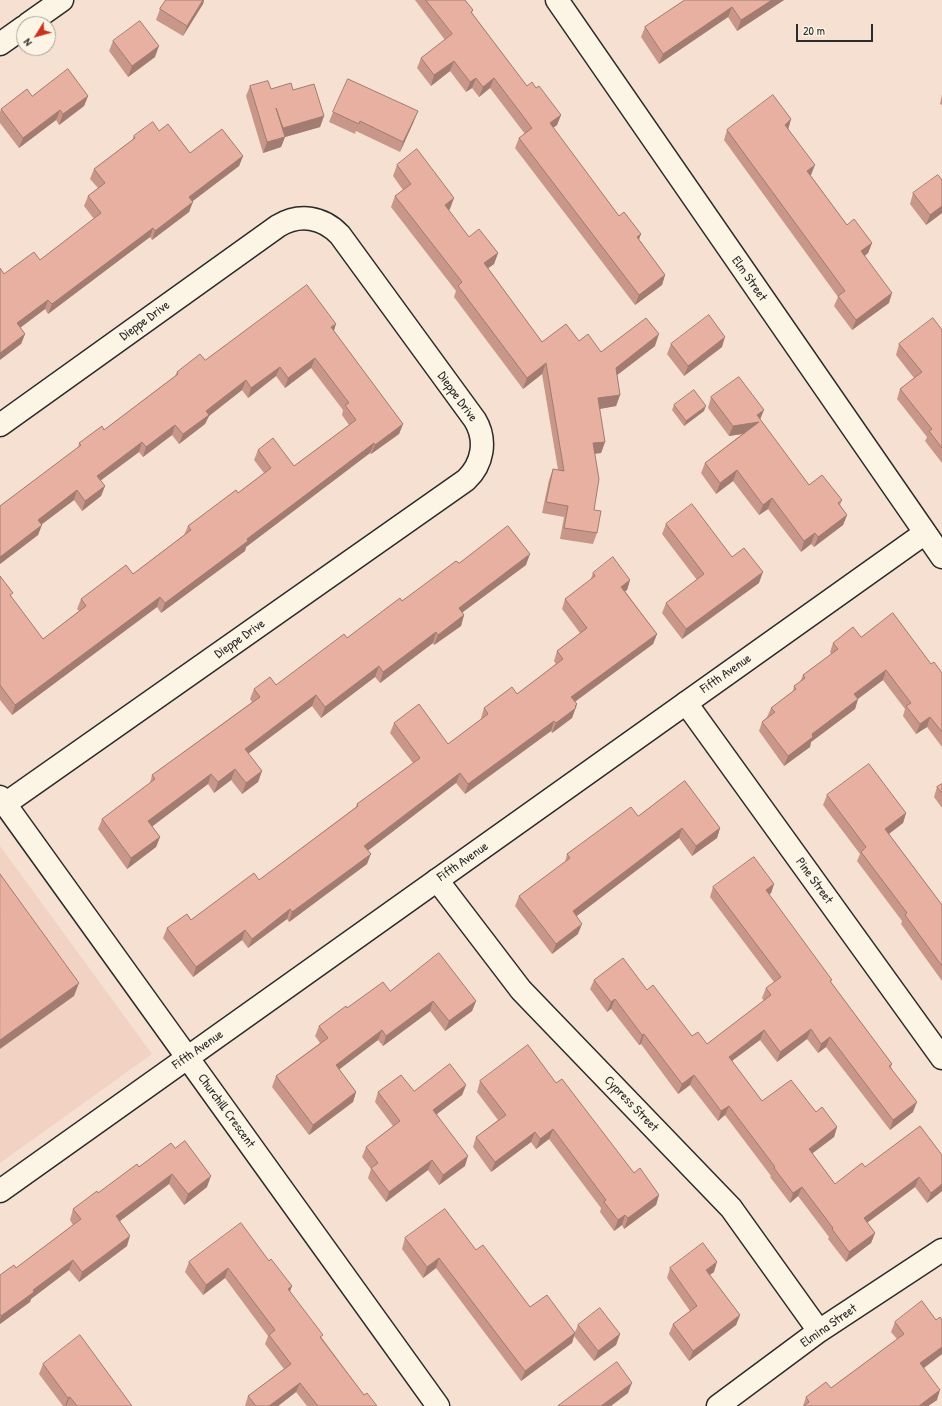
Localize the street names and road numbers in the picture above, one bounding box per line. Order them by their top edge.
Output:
street label: Elm Street [728,254,770,304]
street label: Dieppe Drive [117,298,173,344]
street label: Dieppe Drive [434,369,480,425]
street label: Dieppe Drive [212,616,268,662]
street label: Fifth Avenue [698,651,754,697]
street label: Fifth Avenue [435,839,491,885]
street label: Pine Street [792,855,836,907]
street label: Fifth Avenue [170,1027,226,1073]
street label: Churchill Crescent [194,1071,258,1151]
street label: Cypress Street [601,1073,661,1135]
street label: Elmina Street [798,1301,860,1351]

